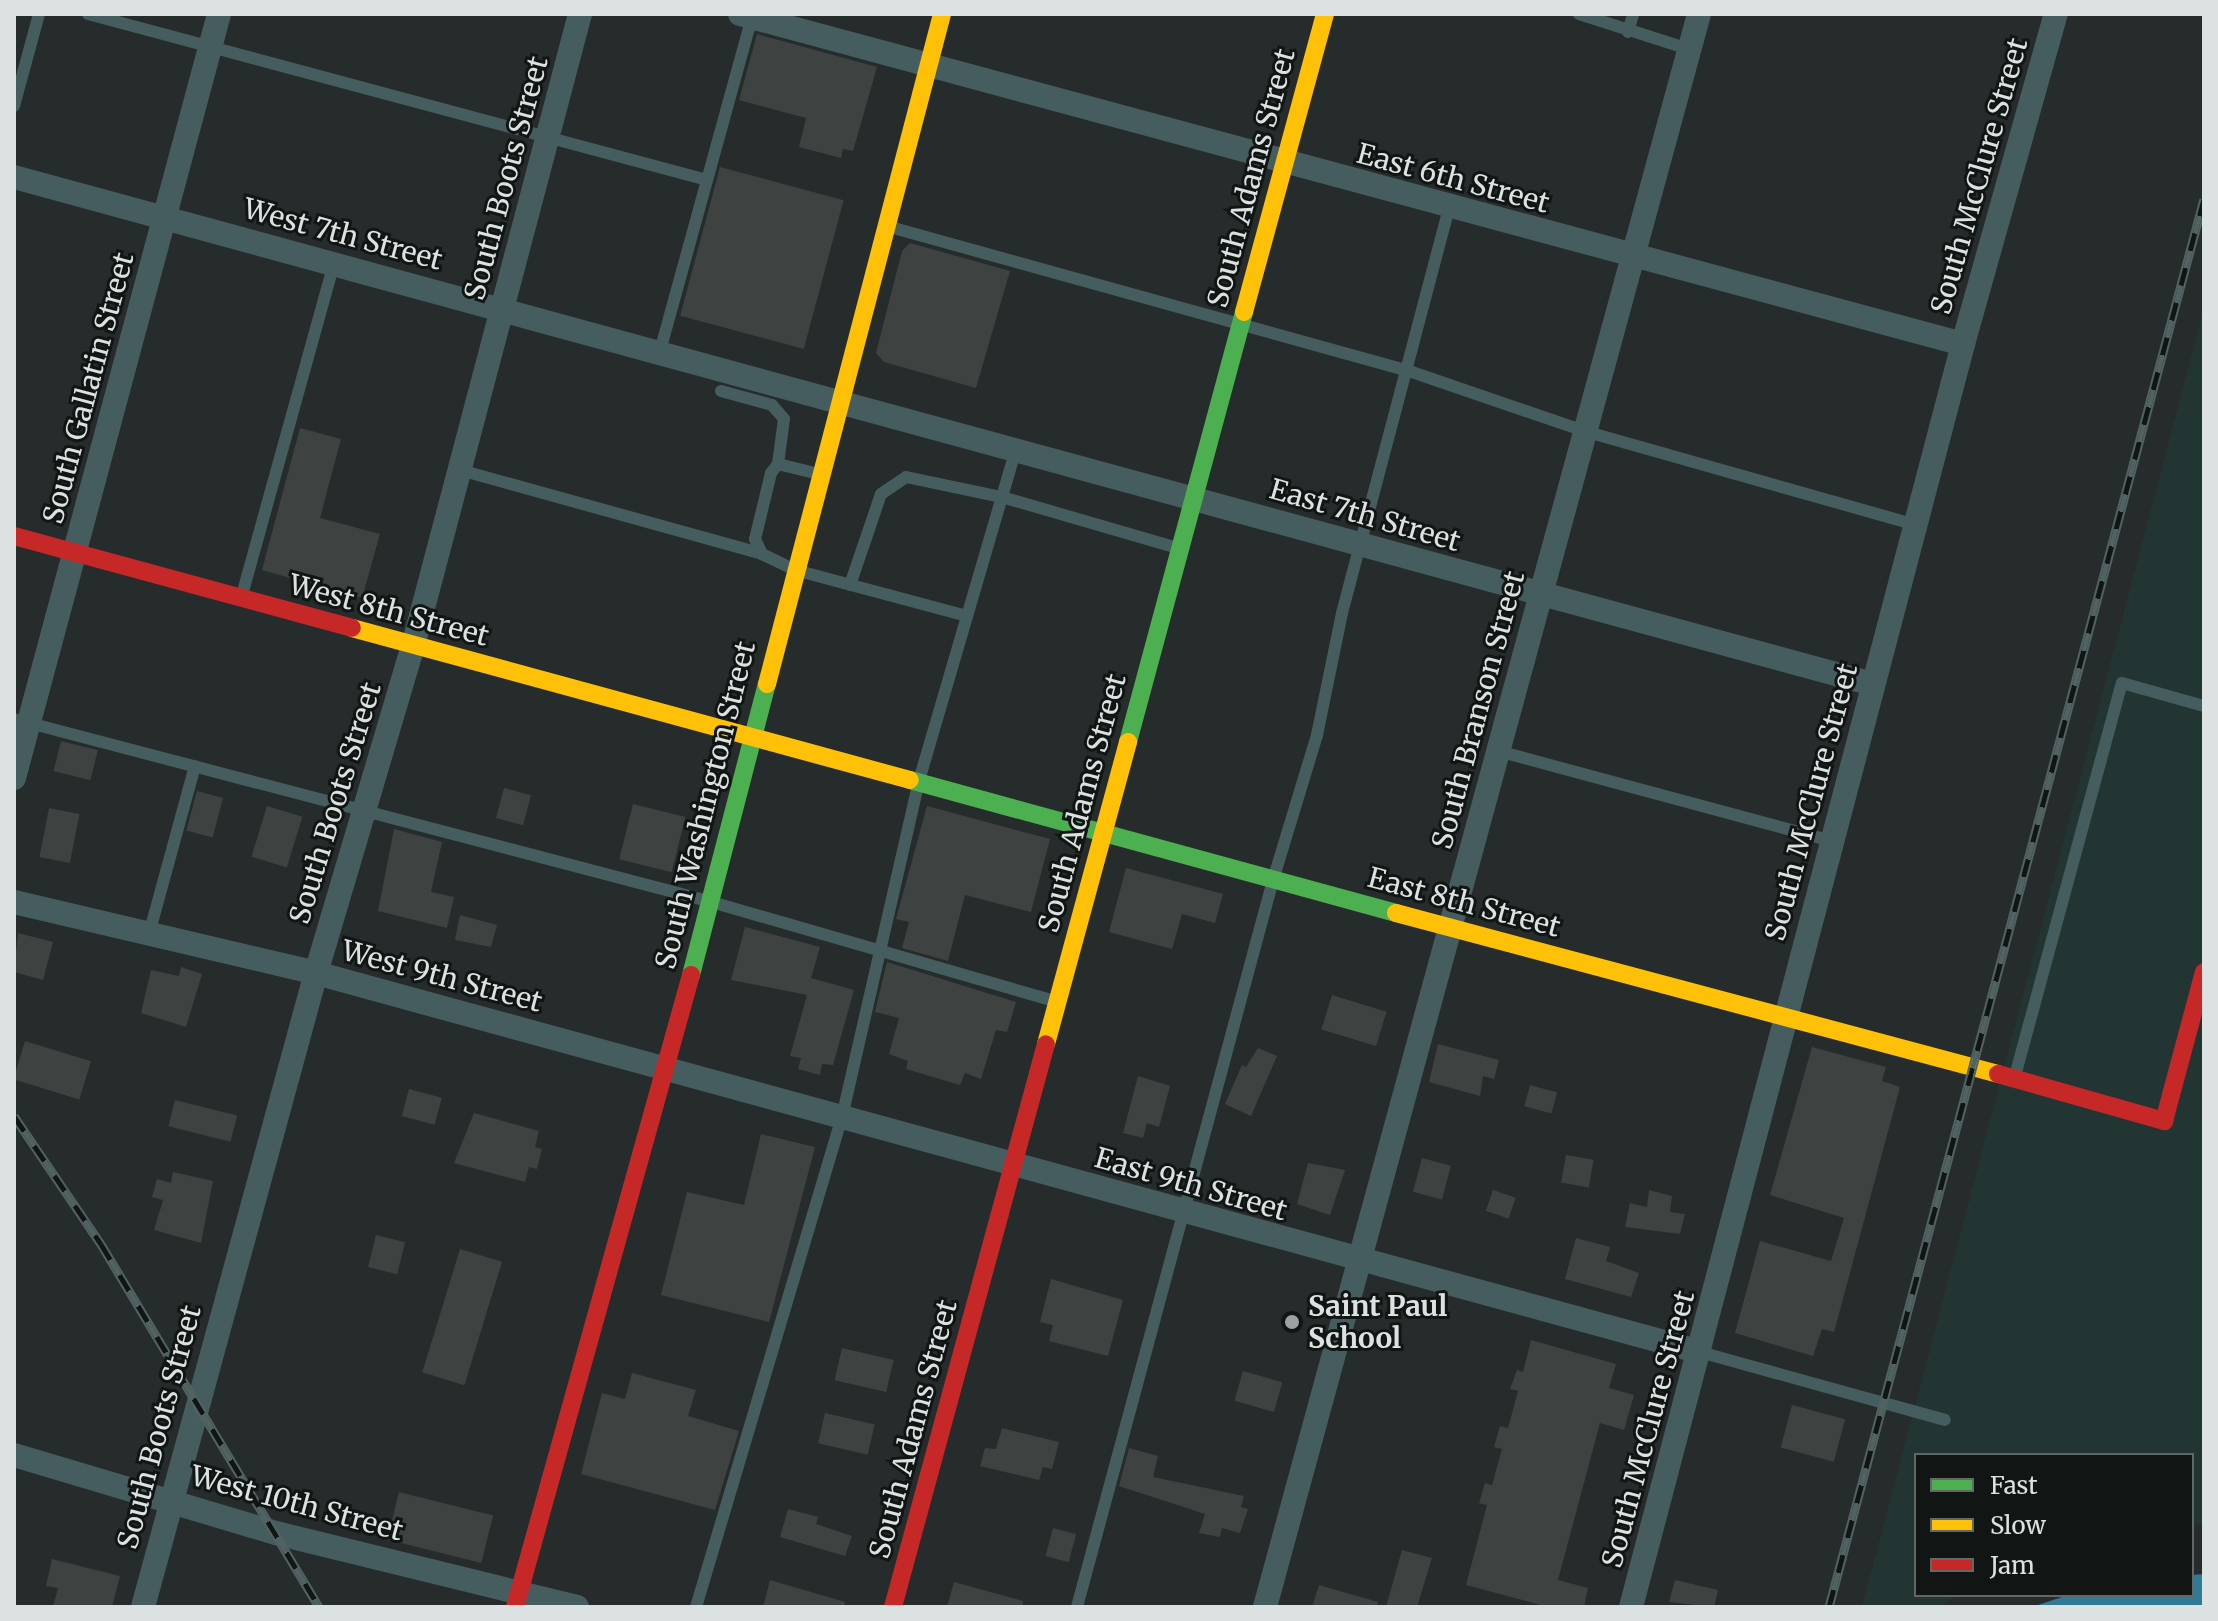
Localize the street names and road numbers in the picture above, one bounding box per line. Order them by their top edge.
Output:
street label: South McClure Street [1924,34,2034,318]
street label: South Adams Street [1200,45,1302,311]
street label: South Boots Street [457,53,555,303]
street label: East 6th Street [1353,136,1553,220]
street label: West 7th Street [240,191,446,277]
street label: South Gallatin Street [36,249,140,527]
street label: East 7th Street [1266,472,1464,558]
street label: West 8th Street [285,567,493,653]
street label: South Branson Street [1425,567,1531,853]
street label: South Washington Street [648,638,762,972]
street label: South McClure Street [1758,660,1864,944]
street label: South Adams Street [1031,670,1133,936]
street label: South Boots Street [282,678,388,928]
street label: East 8th Street [1364,860,1564,944]
street label: West 9th Street [338,933,546,1019]
street label: East 9th Street [1091,1141,1291,1227]
street label: South McClure Street [1595,1287,1701,1571]
street label: South Adams Street [862,1296,964,1562]
street label: South Boots Street [110,1302,208,1552]
street label: West 10th Street [187,1459,407,1547]

